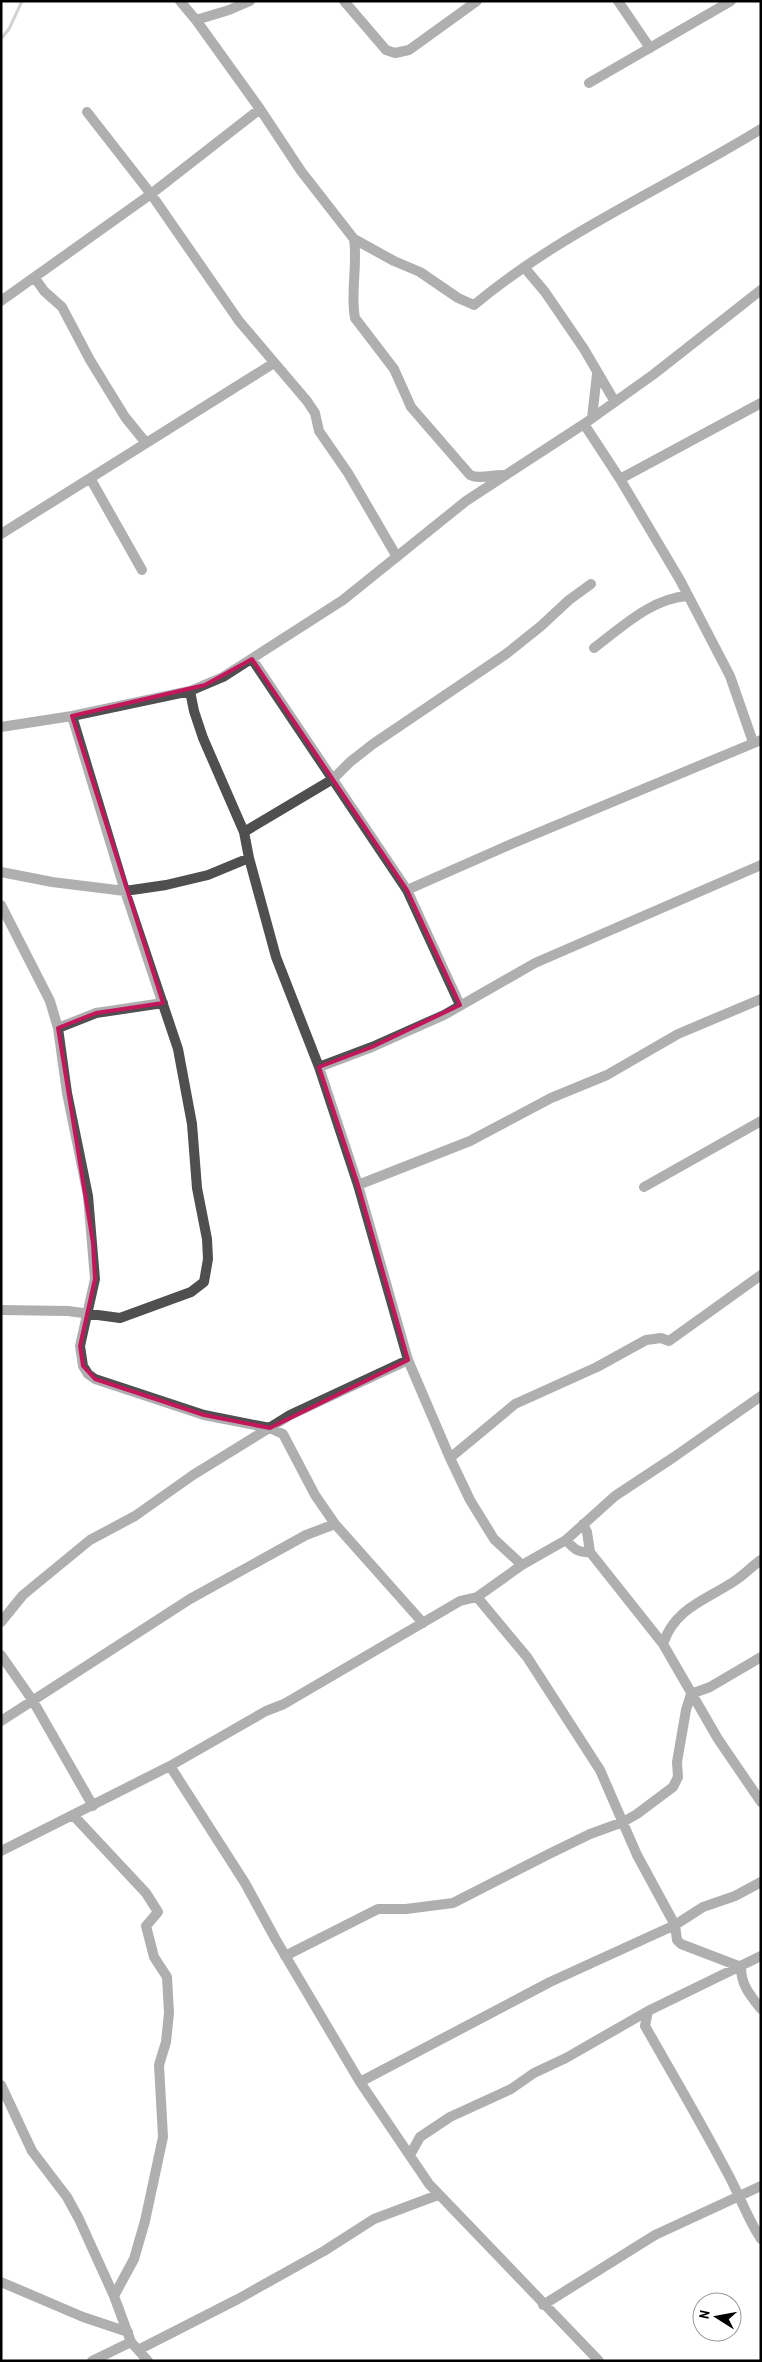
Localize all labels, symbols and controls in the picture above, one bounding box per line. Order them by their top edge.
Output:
north arrow [692,2292,742,2342]
text: N [695,2309,714,2320]

